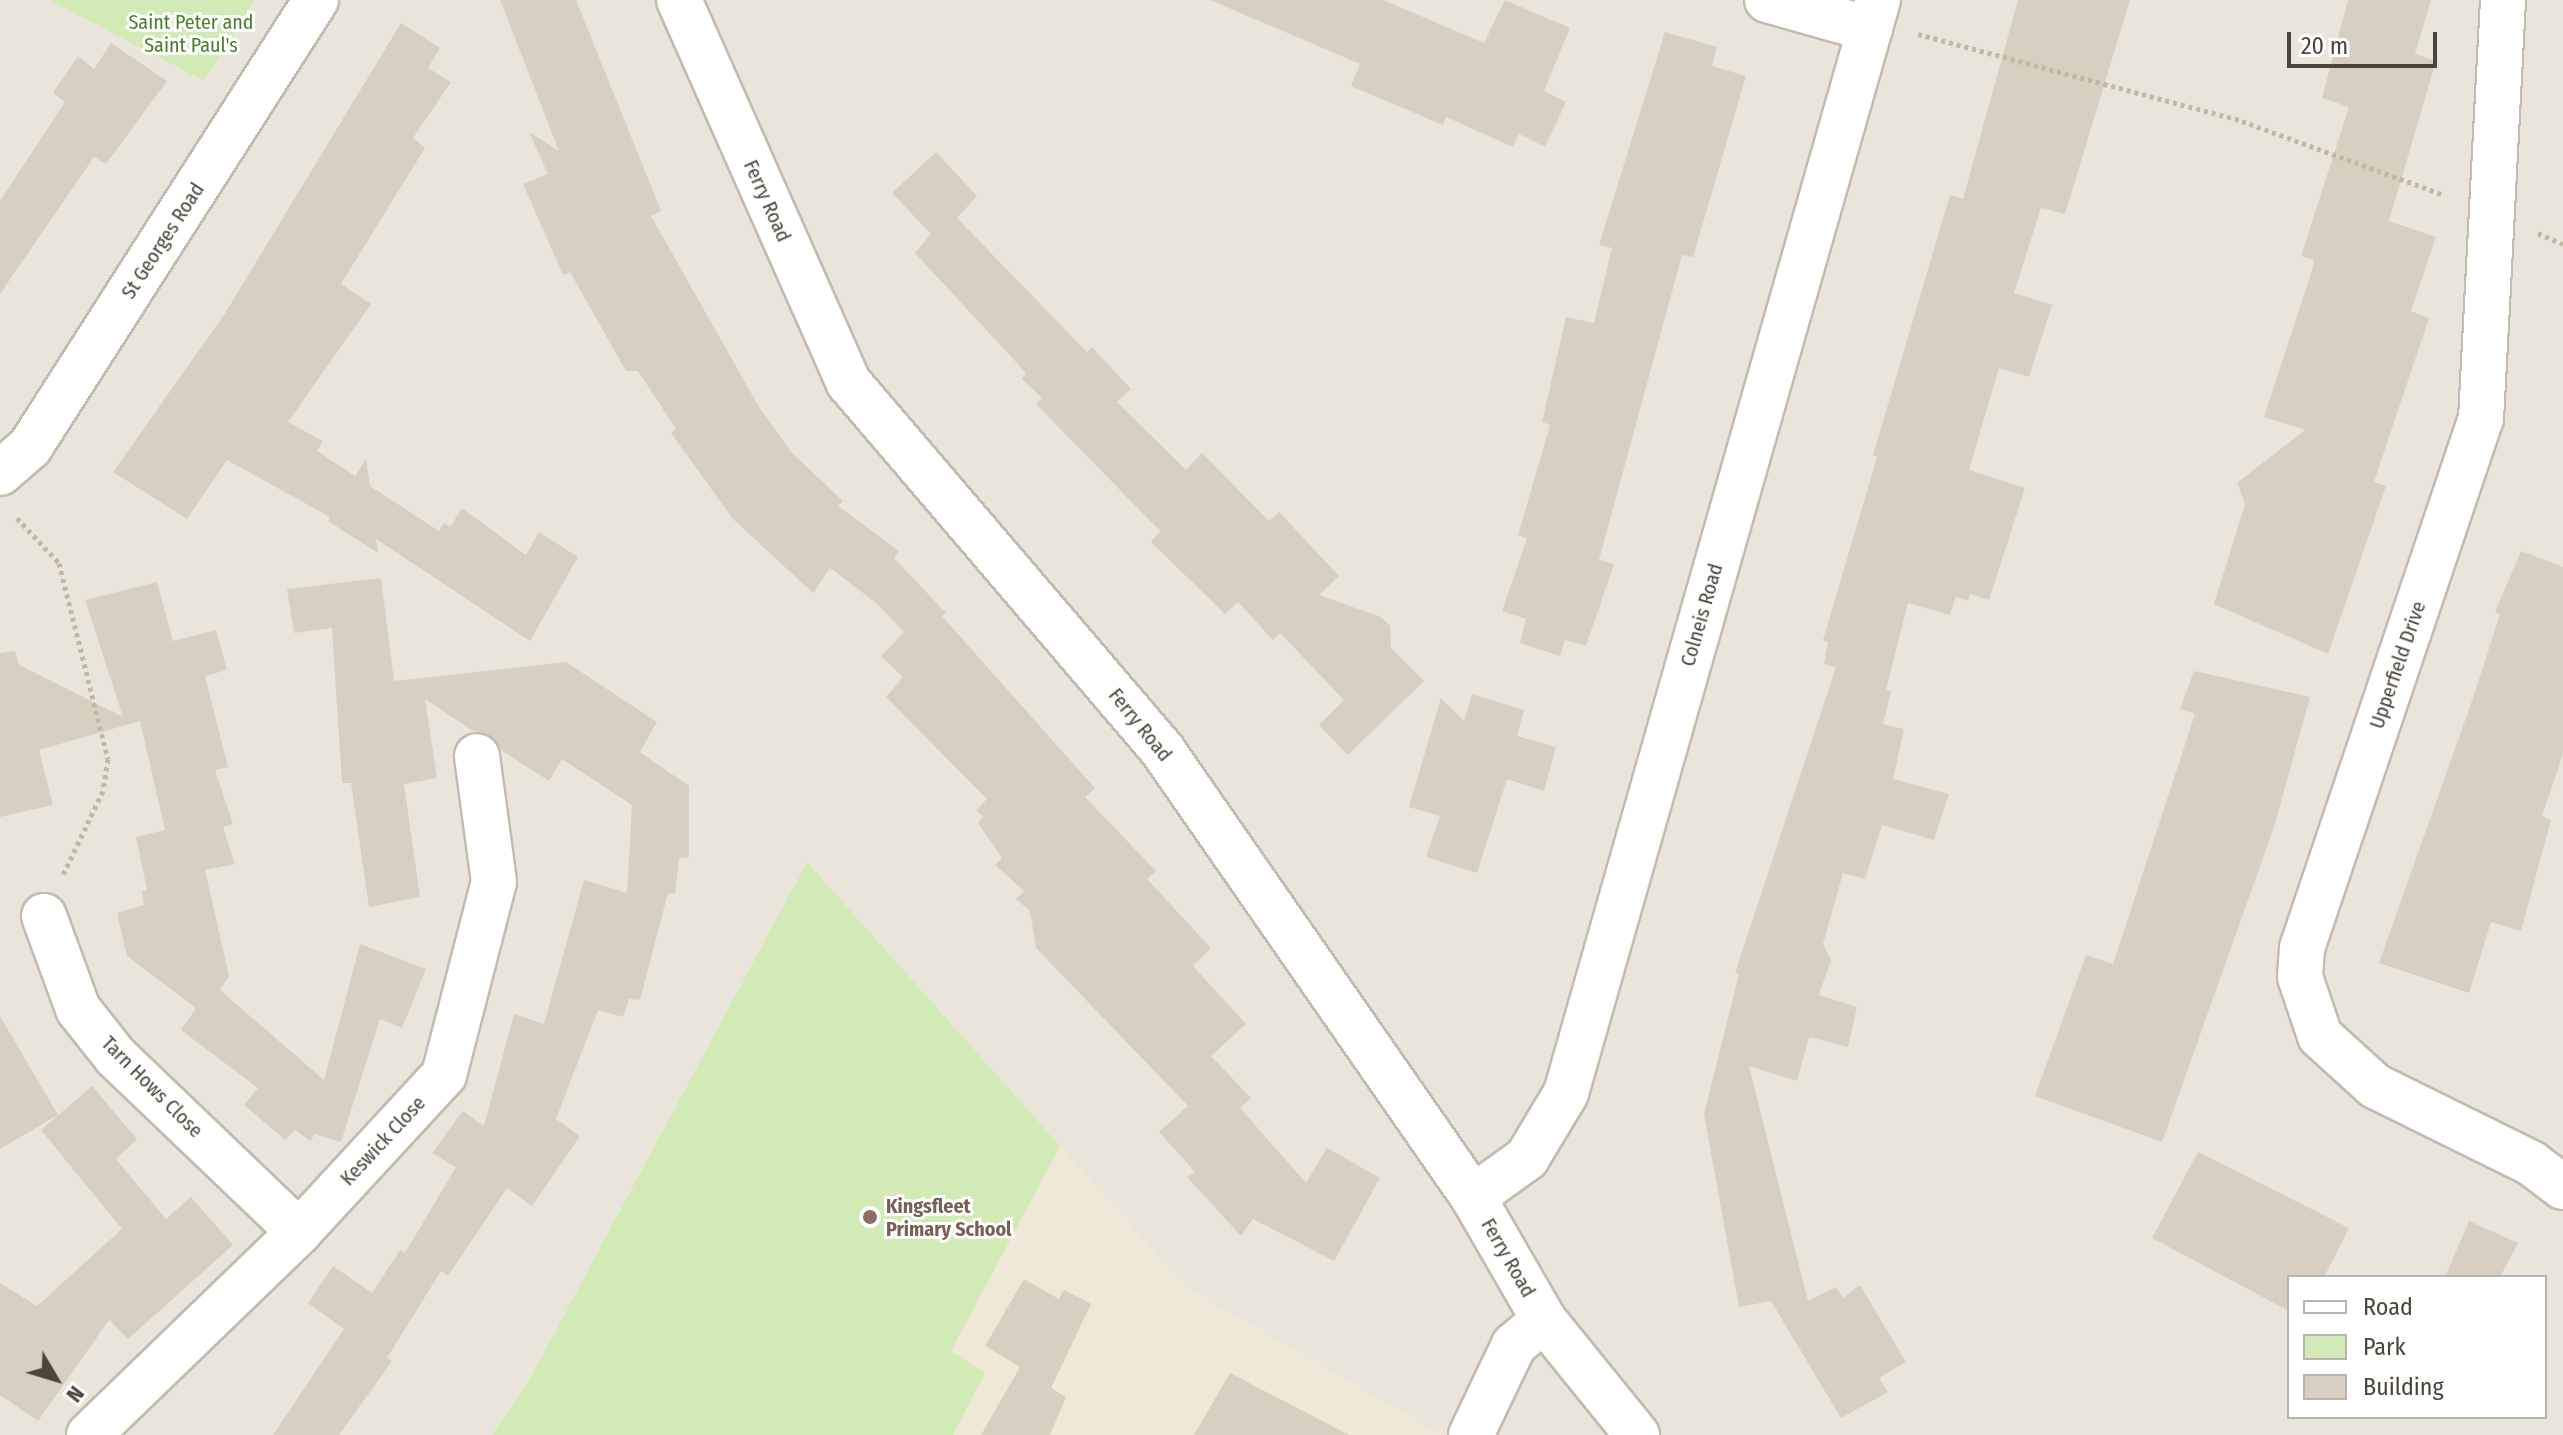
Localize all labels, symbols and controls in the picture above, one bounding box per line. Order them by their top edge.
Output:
park label: Saint Peter and Saint Paul's [128,11,254,58]
scale bar [2291,16,2441,66]
text: 20 m [2301,32,2348,60]
street label: Ferry Road [738,156,796,246]
street label: St Georges Road [117,179,209,303]
street label: Colneis Road [1676,561,1728,669]
street label: Upperfield Drive [2365,598,2431,732]
street label: Ferry Road [1103,684,1177,766]
street label: Tarn Hows Close [96,1031,208,1143]
street label: Keswick Close [336,1091,430,1191]
place label: Kingsfleet Primary School [886,1194,1012,1241]
marker: Kingsfleet Primary School [861,1208,879,1226]
street label: Ferry Road [1476,1214,1540,1302]
legend [2287,1275,2547,1419]
text: Road [2363,1293,2413,1321]
text: Park [2363,1333,2406,1361]
north arrow [16,1339,96,1419]
text: Building [2363,1373,2444,1401]
text: N [61,1381,90,1408]

